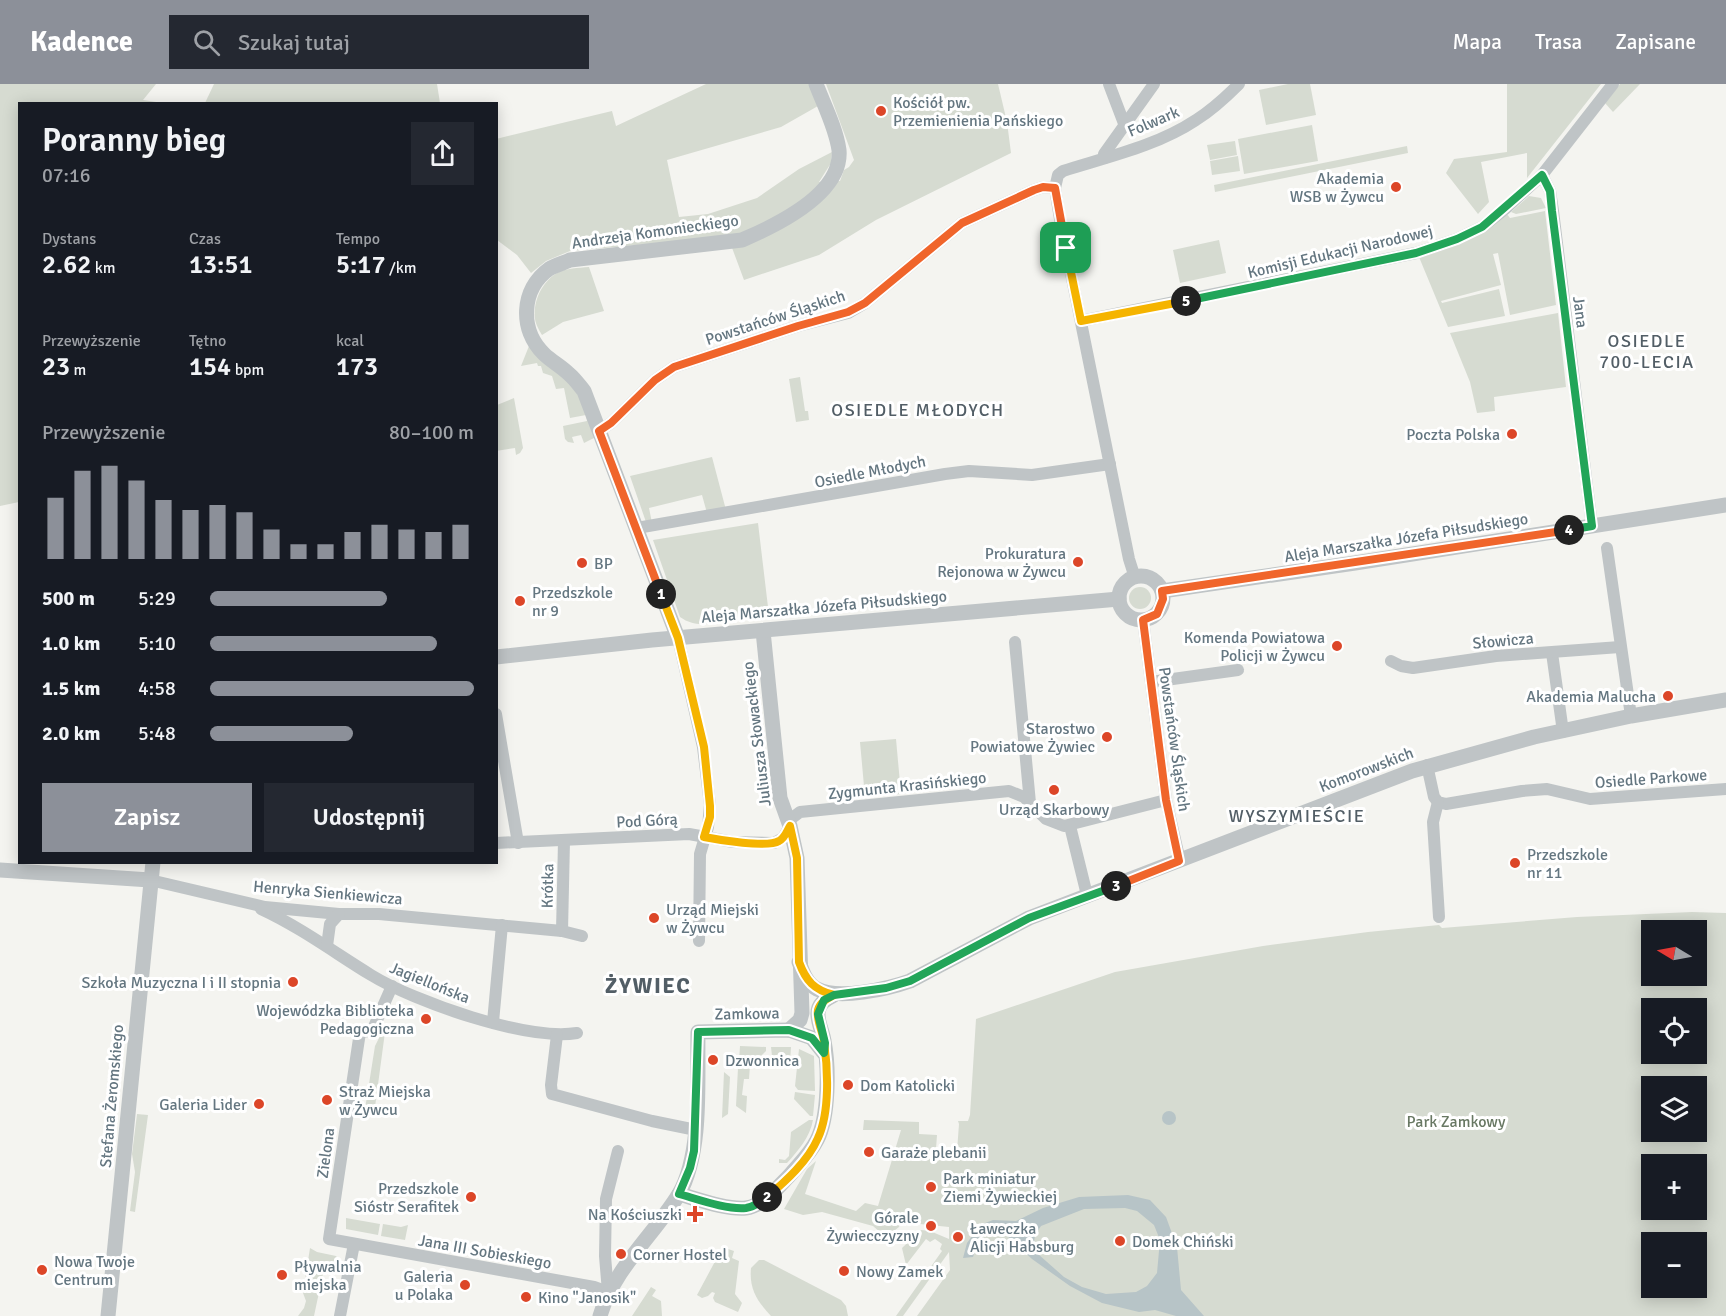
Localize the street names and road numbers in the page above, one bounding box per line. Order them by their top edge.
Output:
street label: Folwark [1125,102,1182,142]
street label: Andrzeja Komonieckiego [570,210,740,254]
street label: Komisji Edukacji Narodowej [1246,221,1435,283]
street label: Powstańców Śląskich [703,286,848,350]
street label: Jana [1568,295,1592,329]
street label: Osiedle Młodych [813,451,928,493]
street label: Aleja Marszałka Józefa Piłsudskiego [1283,509,1530,567]
street label: Aleja Marszałka Józefa Piłsudskiego [700,586,948,628]
street label: Słowicza [1472,628,1534,654]
street label: Juliusza Słowackiego [738,660,776,807]
street label: Powstańców Śląskich [1154,666,1194,813]
street label: Komorowskich [1316,743,1416,797]
street label: Osiedle Parkowe [1594,765,1708,793]
street label: Zygmunta Krasińskiego [827,768,987,804]
street label: Pod Górą [616,809,678,833]
street label: Krótka [538,863,558,909]
street label: Henryka Sienkiewicza [252,877,403,909]
street label: Jagiellońska [387,958,473,1008]
street label: Zamkowa [714,1003,780,1025]
street label: Stefana Żeromskiego [96,1024,128,1168]
street label: Zielona [313,1126,339,1180]
street label: Jana III Sobieskiego [417,1230,553,1274]

